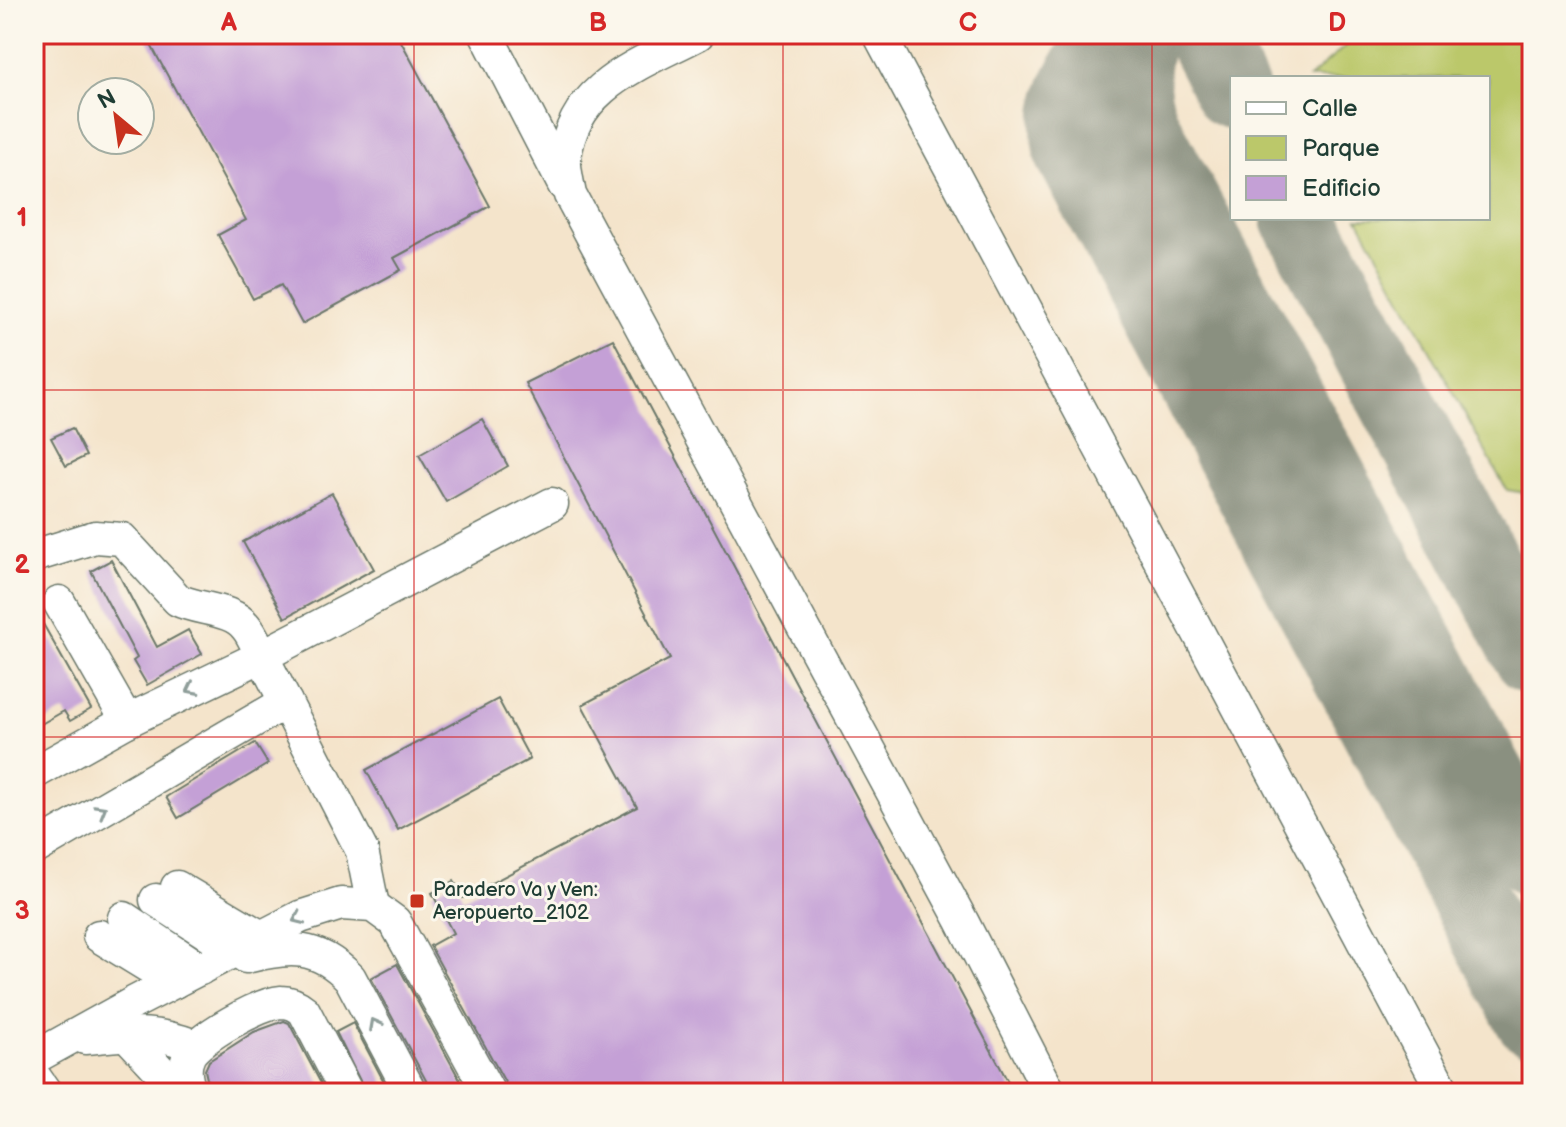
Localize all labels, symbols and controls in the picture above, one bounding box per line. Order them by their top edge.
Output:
text: A [220,8,237,39]
text: B [589,8,607,39]
text: C [959,8,977,39]
text: D [1328,8,1346,39]
north arrow [76,76,156,156]
legend [1230,76,1490,220]
text: N [93,84,121,116]
text: Calle [1302,94,1357,123]
text: Parque [1302,134,1380,163]
text: Edificio [1302,174,1381,203]
text: 1 [17,203,27,234]
text: 2 [14,550,30,581]
one-way arrow [185,679,200,694]
one-way arrow [92,804,107,820]
place label: Paradero Va y Ven: Aeropuerto_2102 [433,878,598,925]
marker: Paradero Va y Ven: Aeropuerto_2102 [408,892,426,910]
text: 3 [14,896,30,927]
one-way arrow [291,909,306,925]
one-way arrow [369,1018,384,1033]

